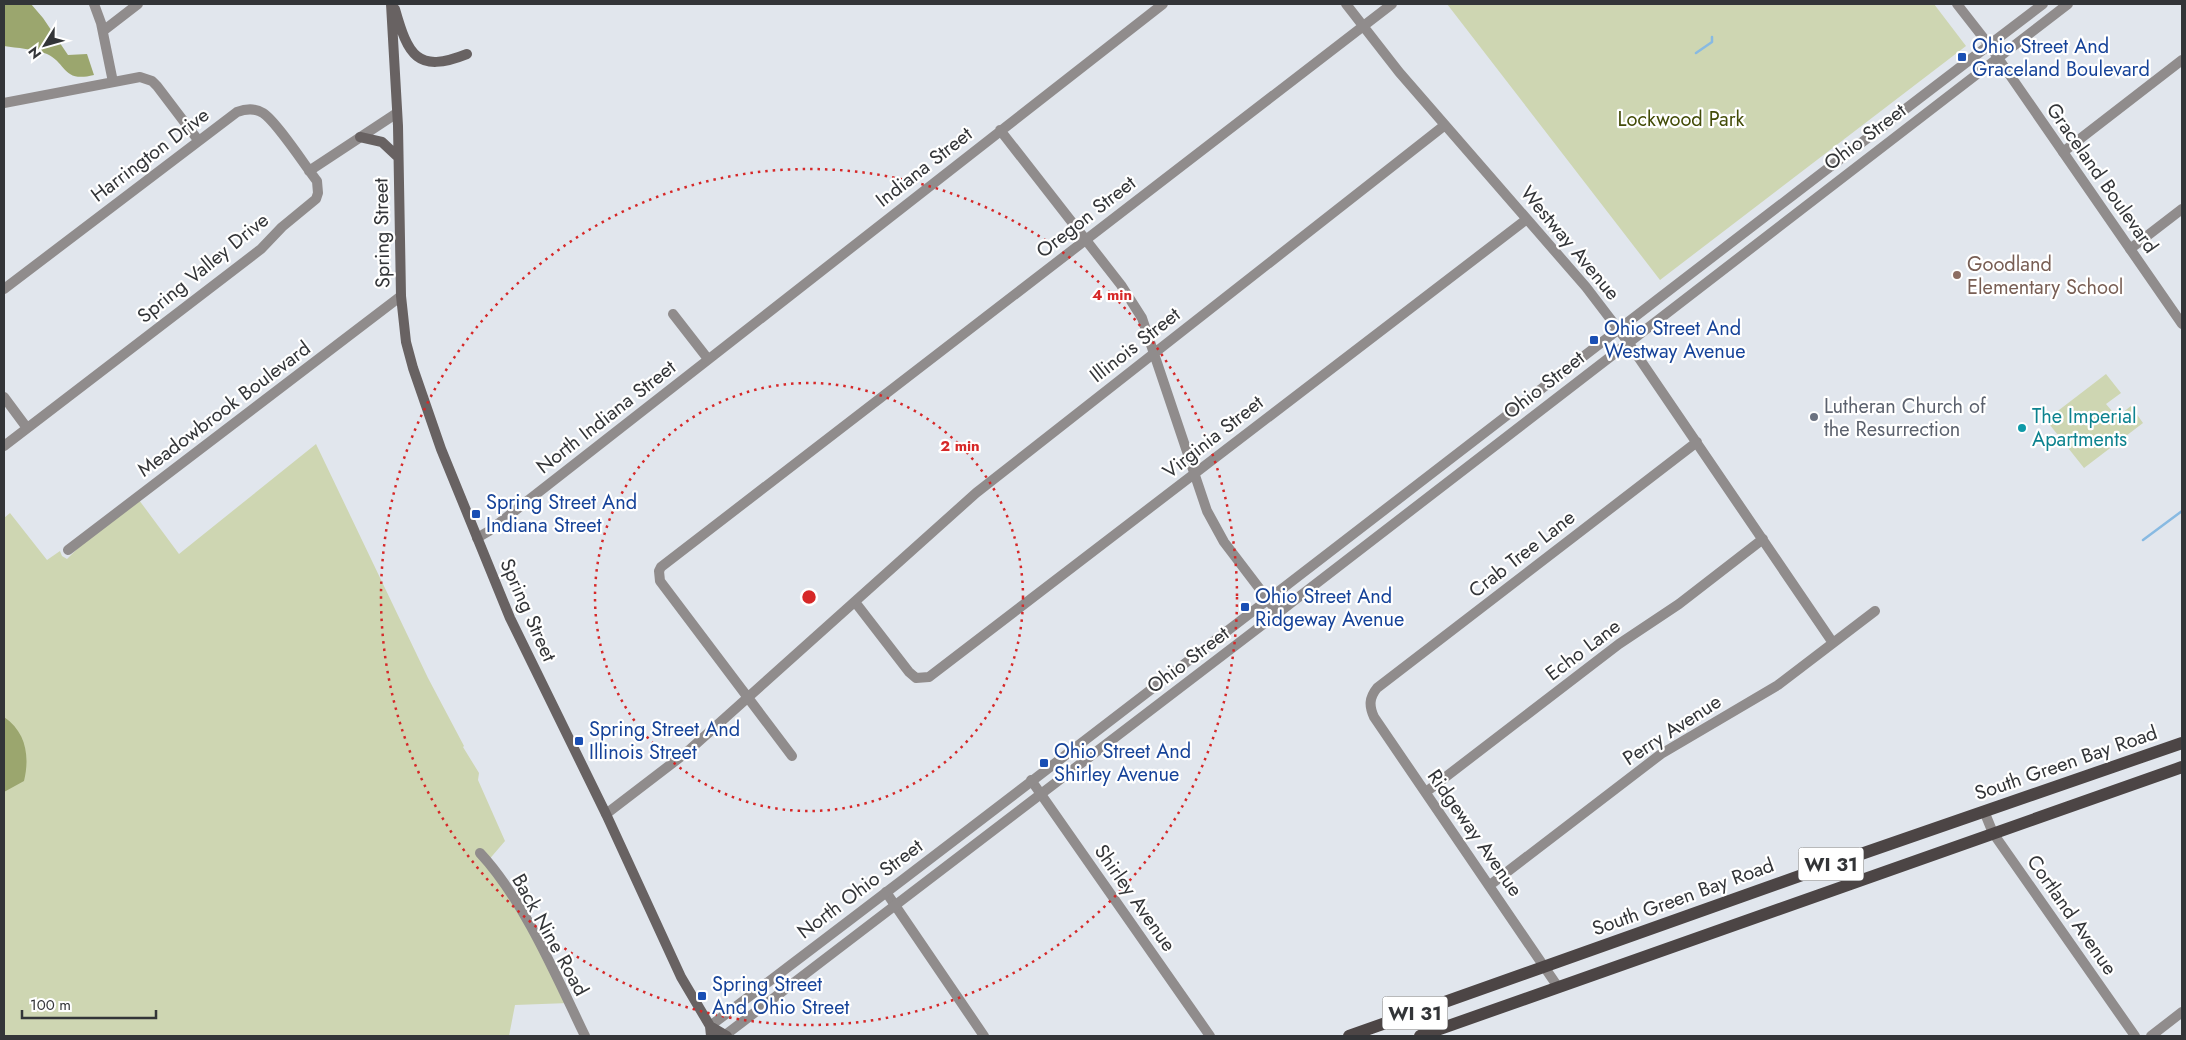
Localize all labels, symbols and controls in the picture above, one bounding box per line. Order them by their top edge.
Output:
north arrow [20,20,70,70]
place label: Ohio Street And Graceland Boulevard [1972,32,2150,84]
text: N [23,42,46,63]
marker: Ohio Street And Graceland Boulevard [1956,51,1968,63]
street label: Ohio Street [1818,96,1912,178]
street label: Graceland Boulevard [2039,97,2165,259]
street label: Harrington Drive [85,101,215,209]
park label: Lockwood Park [1618,105,1745,134]
street label: Indiana Street [870,120,979,214]
street label: Oregon Street [1030,169,1142,265]
street label: Spring Street [367,178,397,288]
street label: Westway Avenue [1513,179,1627,307]
street label: Spring Valley Drive [131,206,275,330]
place label: Goodland Elementary School [1967,250,2123,302]
marker: Goodland Elementary School [1951,269,1963,281]
text: 4 min [1092,284,1132,306]
street label: Illinois Street [1084,300,1187,390]
place label: Ohio Street And Westway Avenue [1604,314,1746,366]
street label: Meadowbrook Boulevard [131,334,317,484]
marker: Ohio Street And Westway Avenue [1588,334,1600,346]
street label: Ohio Street [1497,344,1591,426]
street label: North Indiana Street [530,353,682,481]
street label: Virginia Street [1157,388,1270,486]
place label: Lutheran Church of the Resurrection [1824,392,1987,444]
place label: The Imperial Apartments [2032,402,2137,454]
marker: Lutheran Church of the Resurrection [1808,411,1820,423]
marker: The Imperial Apartments [2016,422,2028,434]
text: 2 min [940,435,980,457]
place label: Spring Street And Indiana Street [486,488,637,540]
street label: Crab Tree Lane [1463,503,1581,605]
marker: Spring Street And Indiana Street [470,508,482,520]
street label: Spring Street [492,554,564,666]
place label: Ohio Street And Ridgeway Avenue [1255,582,1404,634]
centre of rings [800,588,818,606]
marker: Ohio Street And Ridgeway Avenue [1239,601,1251,613]
street label: Echo Lane [1539,612,1627,688]
street label: Ohio Street [1141,619,1235,701]
street label: Perry Avenue [1617,687,1727,773]
place label: Spring Street And Illinois Street [589,715,740,767]
street label: South Green Bay Road [1971,718,2161,808]
marker: Spring Street And Illinois Street [573,735,585,747]
place label: Ohio Street And Shirley Avenue [1054,737,1191,789]
marker: Ohio Street And Shirley Avenue [1038,757,1050,769]
street label: Ridgeway Avenue [1420,763,1530,903]
street label: North Ohio Street [791,832,929,946]
street label: Shirley Avenue [1087,838,1183,958]
road number: WI 31 [1798,848,1864,881]
street label: Cortland Avenue [2020,849,2124,981]
street label: South Green Bay Road [1588,851,1778,943]
street label: Back Nine Road [504,869,596,1001]
place label: Spring Street And Ohio Street [712,970,849,1022]
scale bar [22,988,156,1020]
marker: Spring Street And Ohio Street [696,990,708,1002]
text: 100 m [30,994,71,1016]
road number: WI 31 [1382,996,1448,1030]

